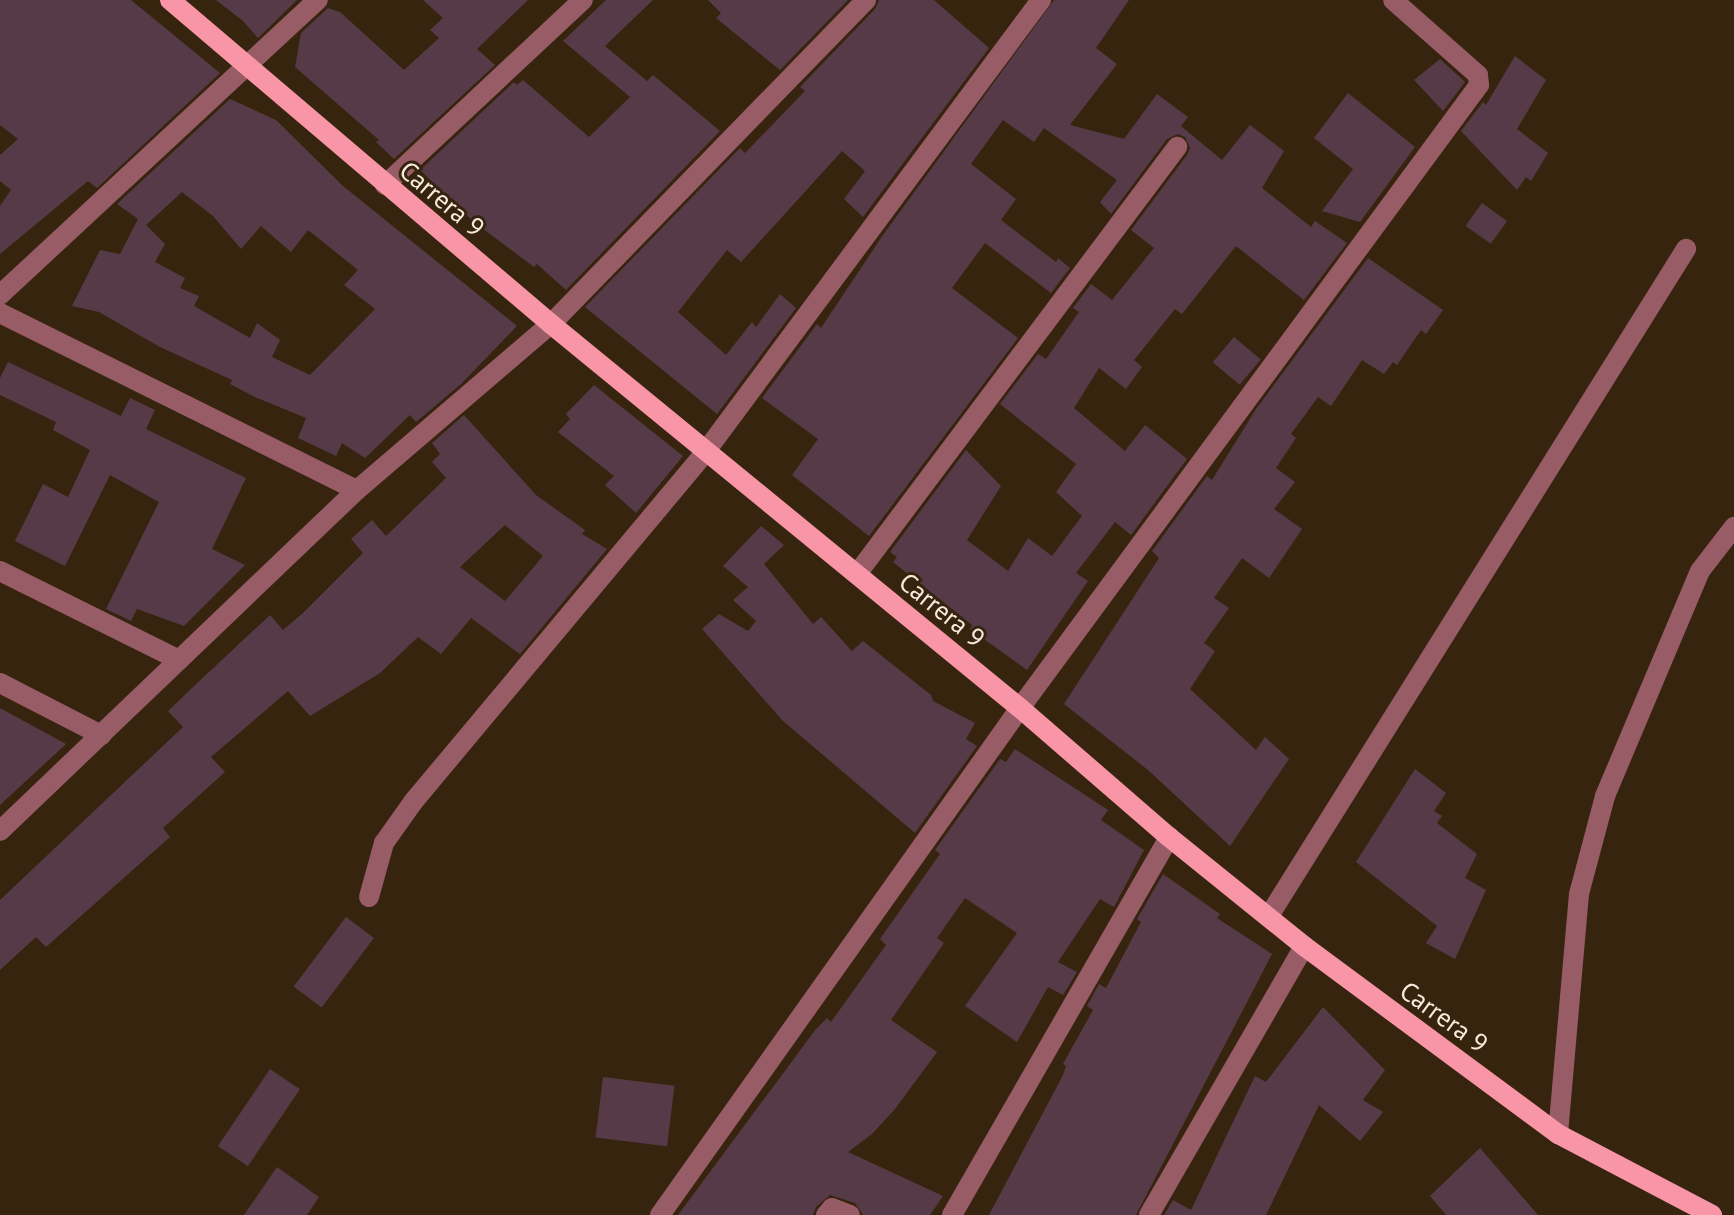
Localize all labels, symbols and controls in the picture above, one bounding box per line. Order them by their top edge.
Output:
street label: Carrera 9 [393,155,491,243]
street label: Carrera 9 [893,566,991,654]
street label: Carrera 9 [1394,975,1494,1059]

